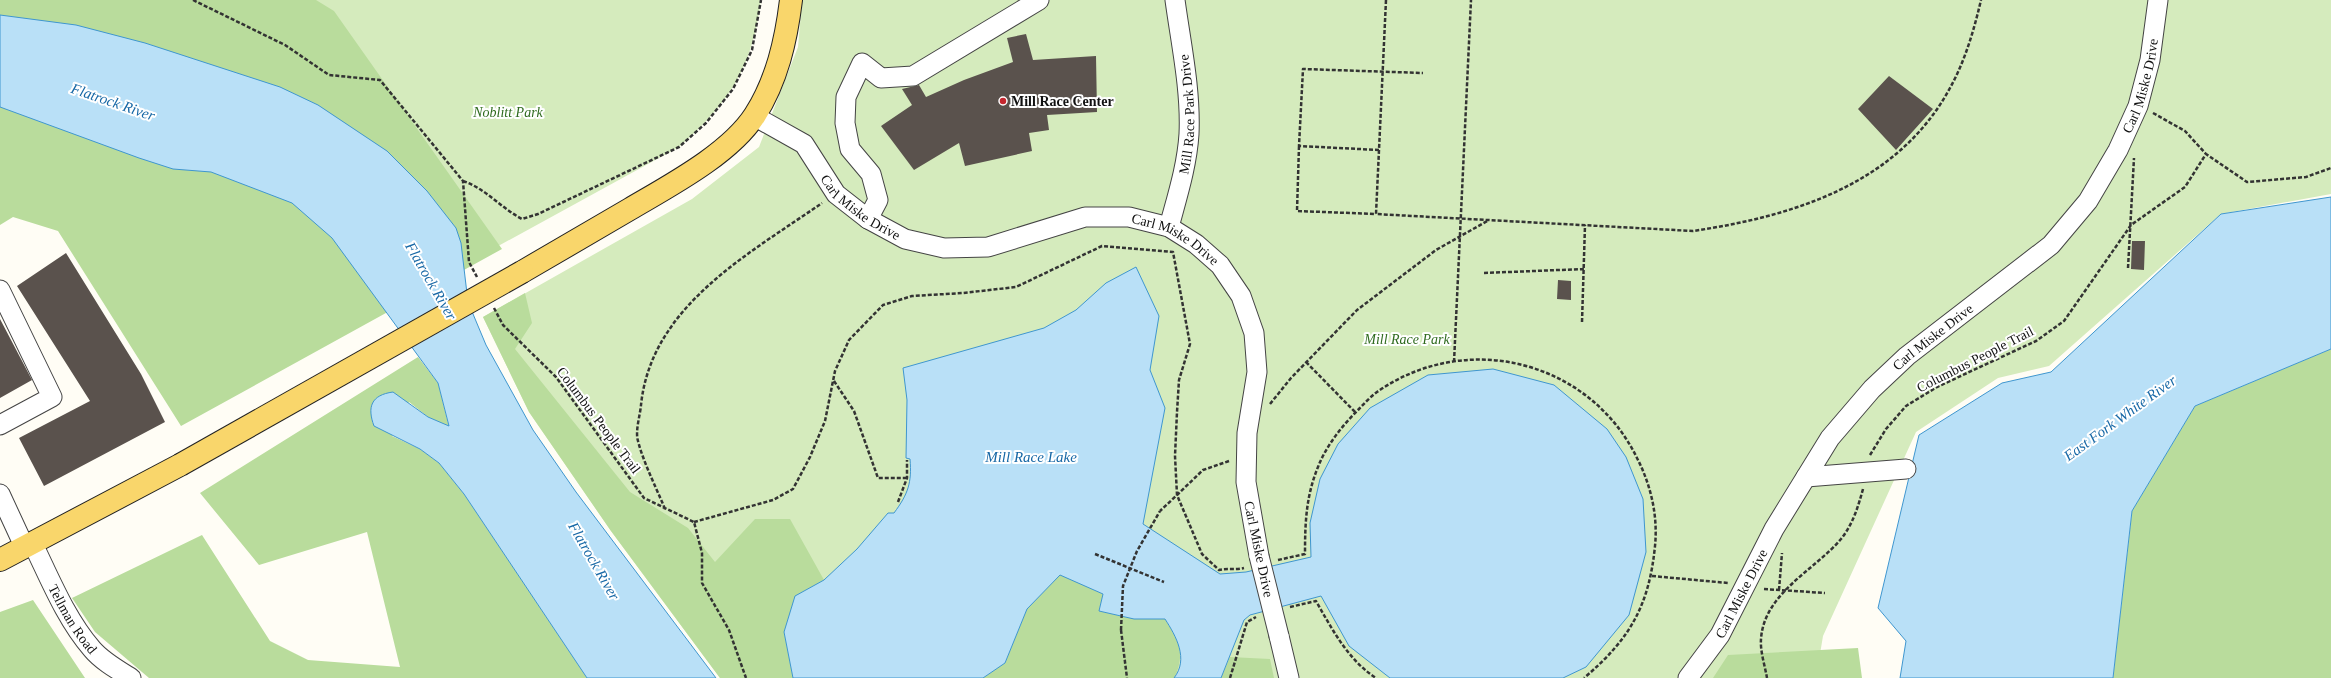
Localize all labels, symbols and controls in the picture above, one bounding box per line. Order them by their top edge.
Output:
street label: Carl Miske Drive [2120,38,2161,136]
street label: Mill Race Park Drive [1176,53,1197,176]
water label: Flatrock River [68,80,157,124]
place label: Mill Race Center [1011,94,1114,109]
marker: Mill Race Center [998,96,1008,106]
park label: Noblitt Park [472,105,544,120]
street label: Carl Miske Drive [818,172,903,243]
street label: Carl Miske Drive [1130,211,1222,268]
water label: Flatrock River [402,238,460,323]
street label: Carl Miske Drive [1890,301,1976,374]
street label: Columbus People Trail [1914,323,2036,395]
park label: Mill Race Park [1363,332,1451,347]
street label: Columbus People Trail [554,364,644,476]
water label: East Fork White River [2060,372,2179,465]
water label: Mill Race Lake [984,449,1077,465]
street label: Carl Miske Drive [1241,500,1276,599]
water label: Flatrock River [565,518,623,603]
street label: Carl Miske Drive [1713,547,1770,641]
street label: Tellman Road [45,582,100,657]

